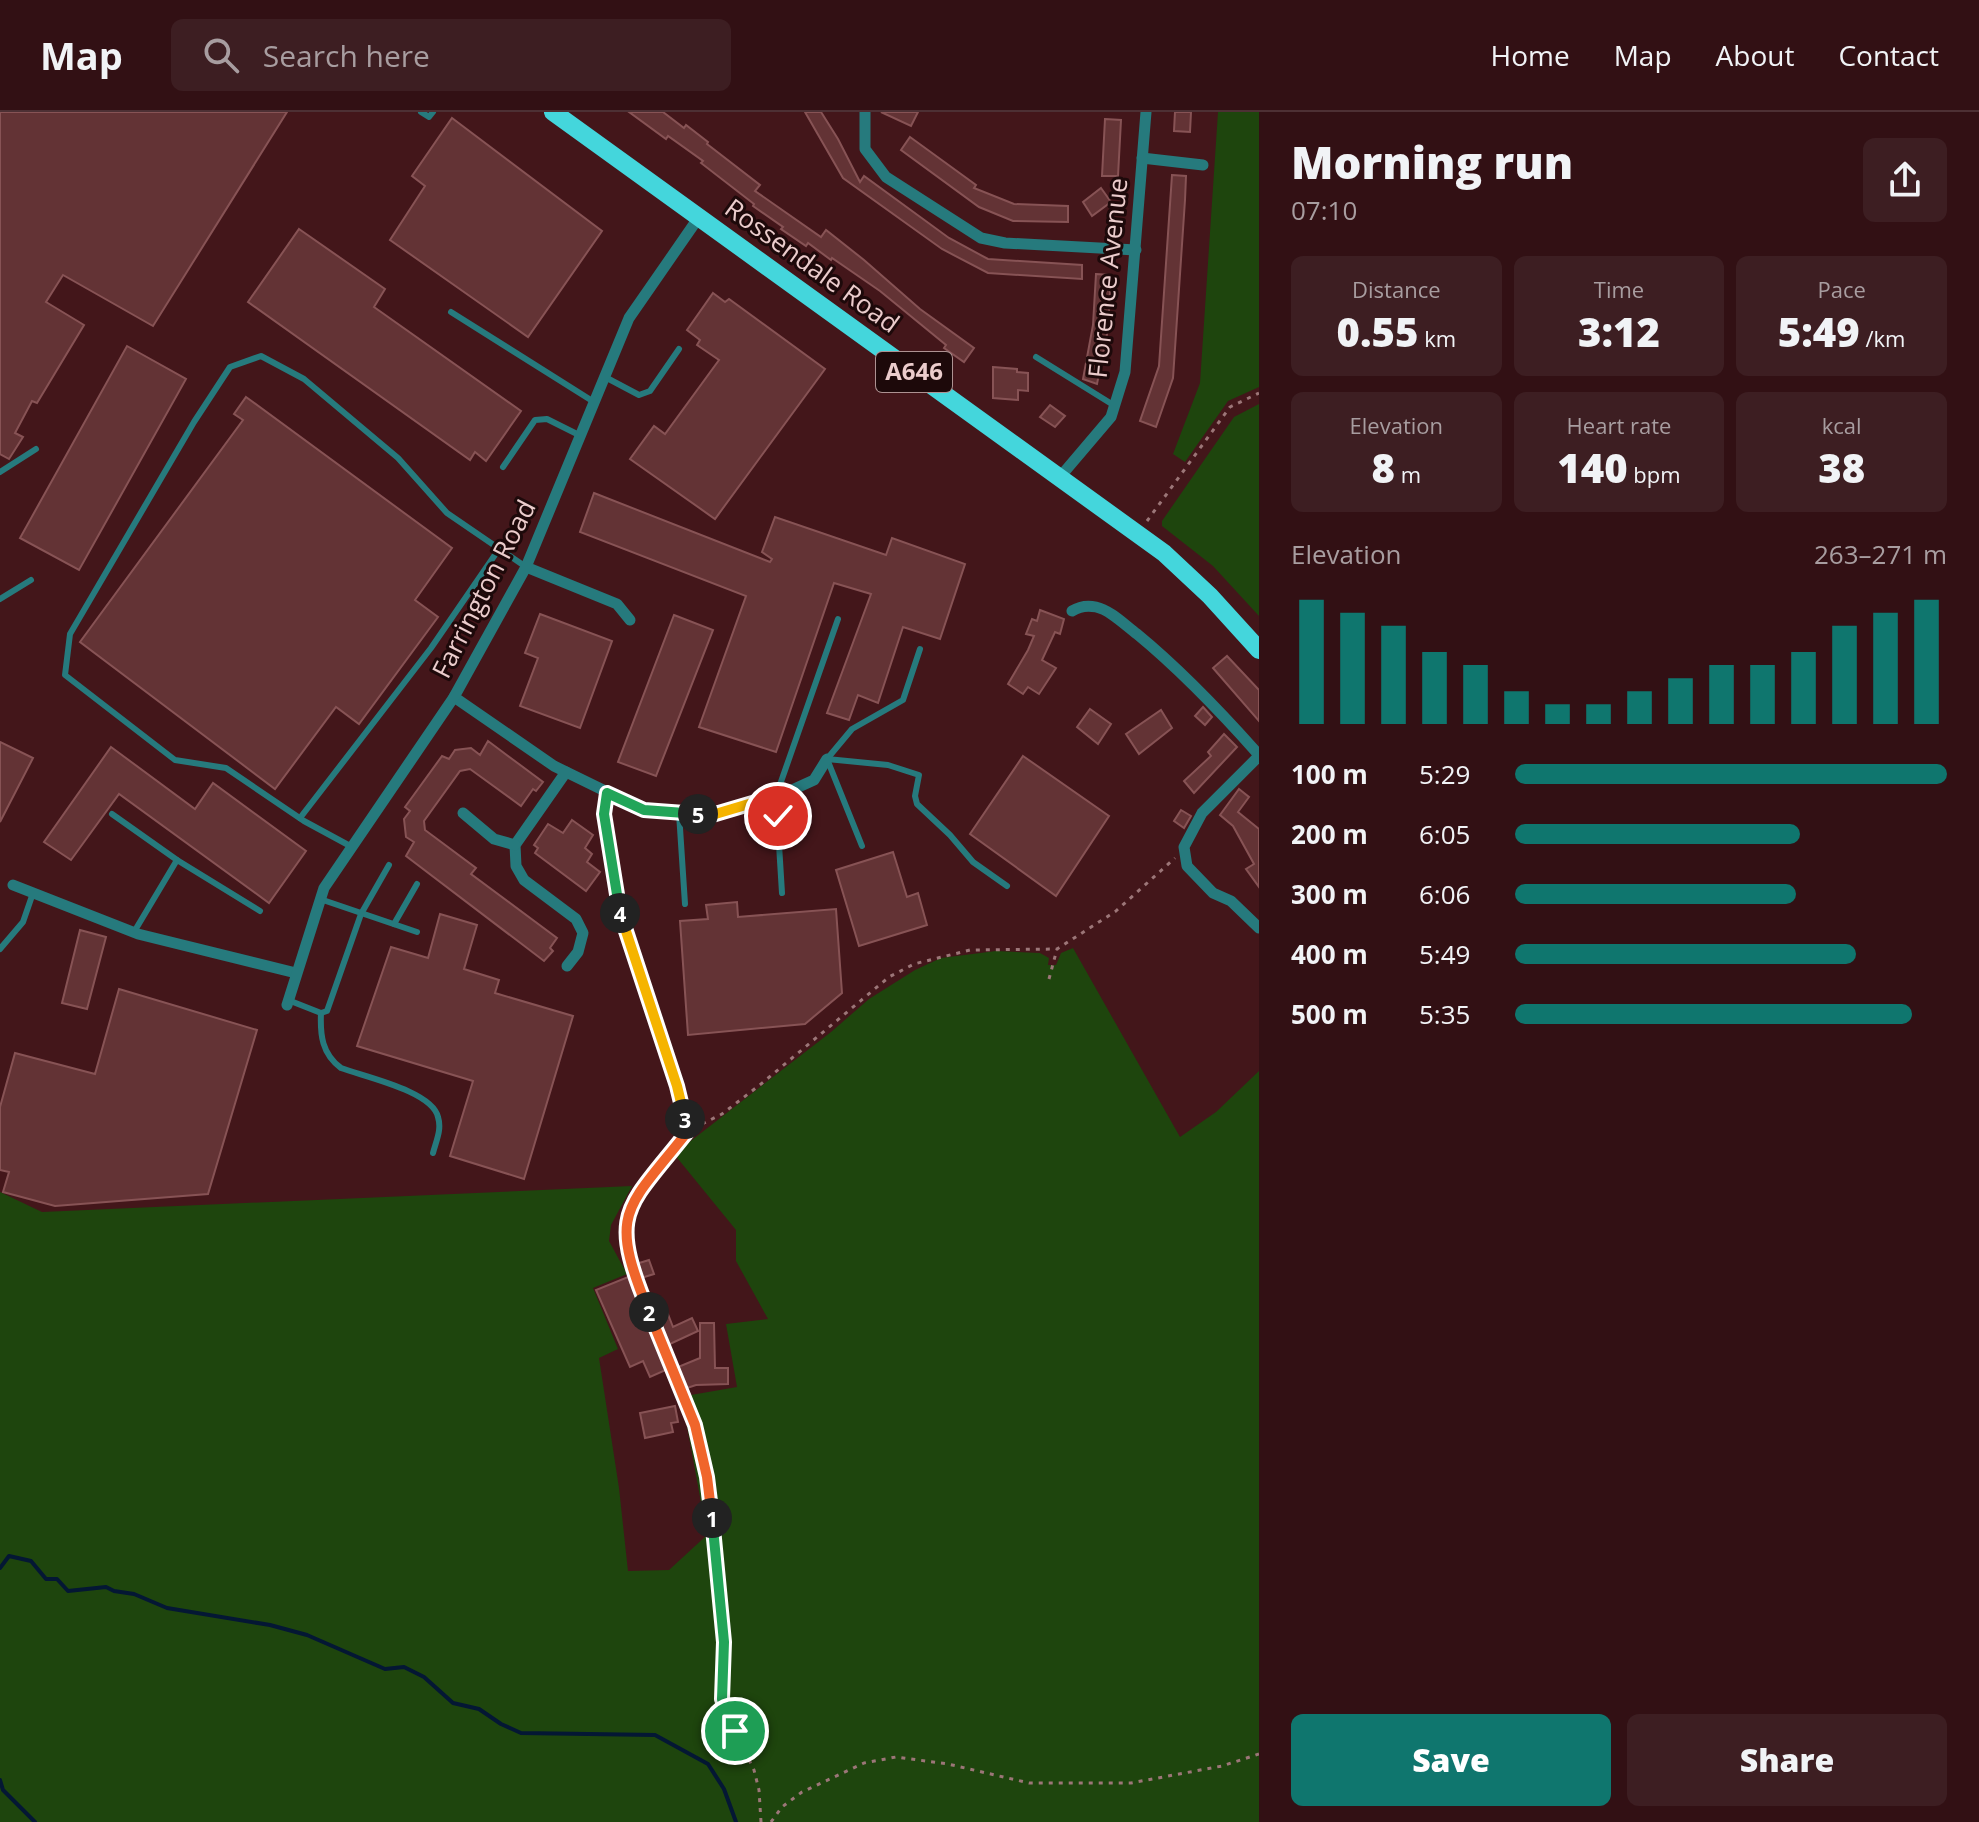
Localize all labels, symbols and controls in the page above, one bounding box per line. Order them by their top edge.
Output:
search box [171,19,731,91]
text: Map [40,29,123,81]
icon: search [199,33,243,77]
text: Search here [263,35,430,76]
text: Home [1491,36,1570,74]
text: Map [1614,36,1672,74]
text: About [1716,36,1794,74]
text: Contact [1838,36,1939,74]
text: Morning run [1291,132,1573,192]
button: share [1863,138,1947,222]
street label: Florence Avenue [1079,176,1135,380]
street label: Rossendale Road [718,190,907,341]
text: 07:10 [1291,192,1357,228]
text: Distance [1352,274,1441,304]
text: Time [1594,274,1644,304]
text: Pace [1817,274,1866,304]
text: 0.55 [1337,304,1418,359]
text: 3:12 [1578,304,1660,359]
text: 5:49 [1778,304,1860,359]
text: km [1418,323,1456,353]
text: /km [1860,323,1905,353]
road number: A646 [876,352,952,392]
text: Elevation [1350,410,1443,440]
text: Heart rate [1567,410,1671,440]
text: kcal [1822,410,1862,440]
text: 8 [1372,440,1395,495]
text: 140 [1557,440,1628,495]
text: 38 [1818,440,1865,495]
text: m [1395,459,1421,489]
text: bpm [1628,459,1681,489]
street label: Farrington Road [423,493,544,684]
text: Elevation [1291,536,1401,572]
text: 263–271 m [1814,536,1947,572]
text: 100 m [1291,756,1368,792]
text: 5:29 [1419,756,1470,792]
pin [744,782,812,850]
pin: 5 [678,794,718,834]
icon: check [756,794,800,838]
text: 5 [692,799,704,829]
text: 200 m [1291,816,1368,852]
text: 6:05 [1419,816,1470,852]
text: 300 m [1291,876,1368,912]
text: 6:06 [1419,876,1470,912]
pin: 4 [600,893,640,933]
text: 4 [614,898,626,928]
text: 400 m [1291,936,1368,972]
text: 5:49 [1419,936,1470,972]
text: 500 m [1291,996,1368,1032]
text: 5:35 [1419,996,1470,1032]
pin: 3 [665,1099,705,1139]
text: 3 [679,1104,691,1134]
pin: 2 [629,1292,669,1332]
text: 2 [643,1297,655,1327]
pin: 1 [692,1498,732,1538]
text: 1 [706,1503,718,1533]
pin [701,1697,769,1765]
icon: arrive [713,1709,757,1753]
button: Save [1291,1714,1611,1806]
button: Share [1627,1714,1947,1806]

